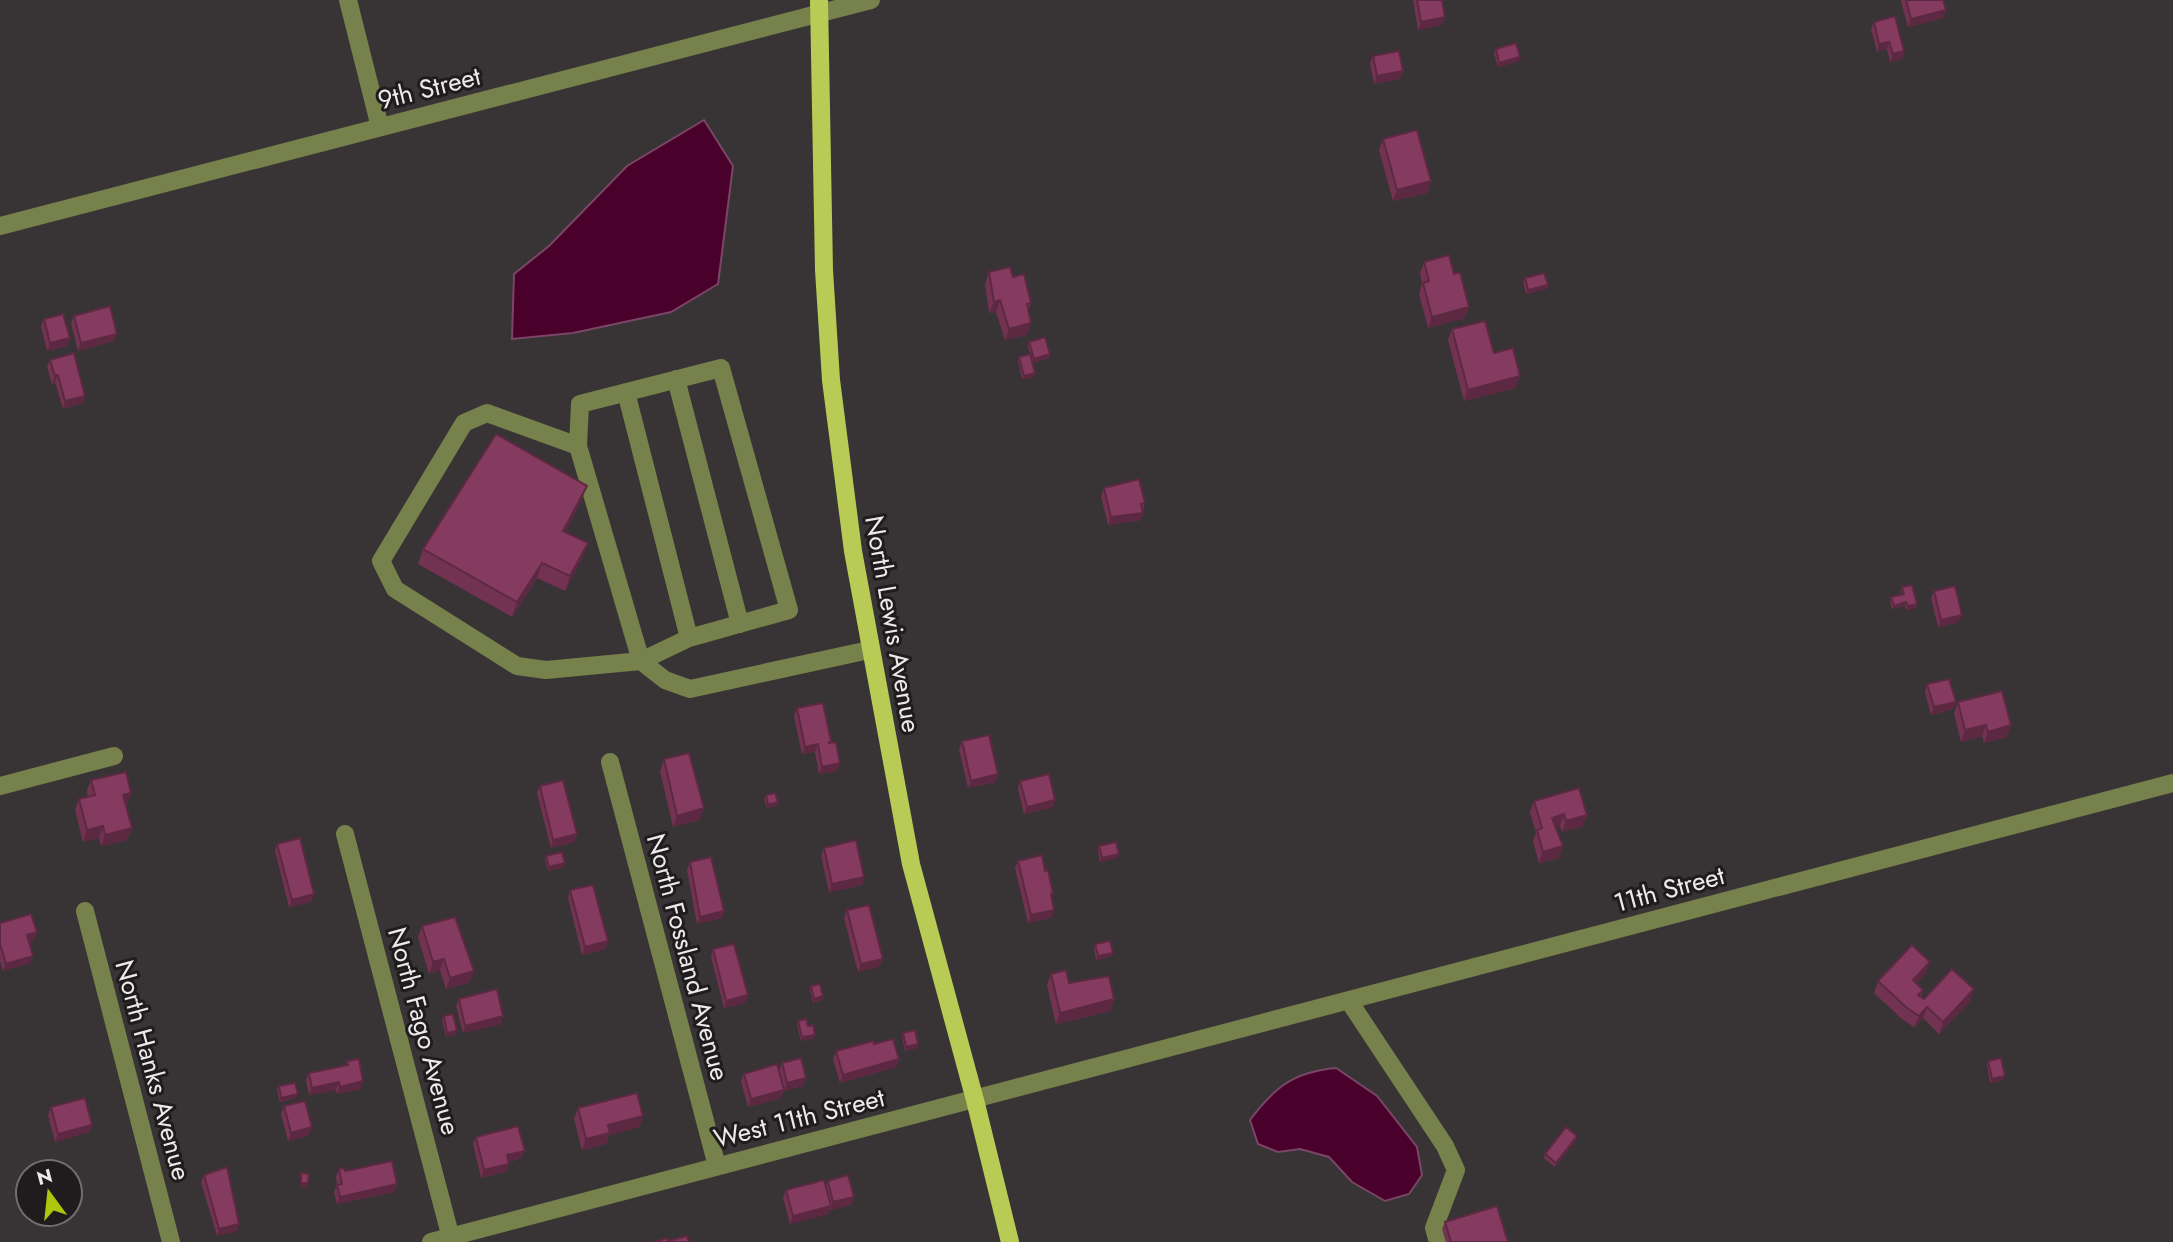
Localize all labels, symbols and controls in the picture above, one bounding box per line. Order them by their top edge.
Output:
street label: 9th Street [374,57,485,119]
street label: North Lewis Avenue [855,513,931,735]
street label: North Fossland Avenue [637,829,739,1085]
street label: 11th Street [1609,856,1729,922]
street label: North Fago Avenue [378,923,470,1139]
street label: North Hanks Avenue [105,956,201,1184]
street label: West 11th Street [710,1078,889,1158]
north arrow [14,1158,84,1228]
text: N [34,1162,56,1192]

